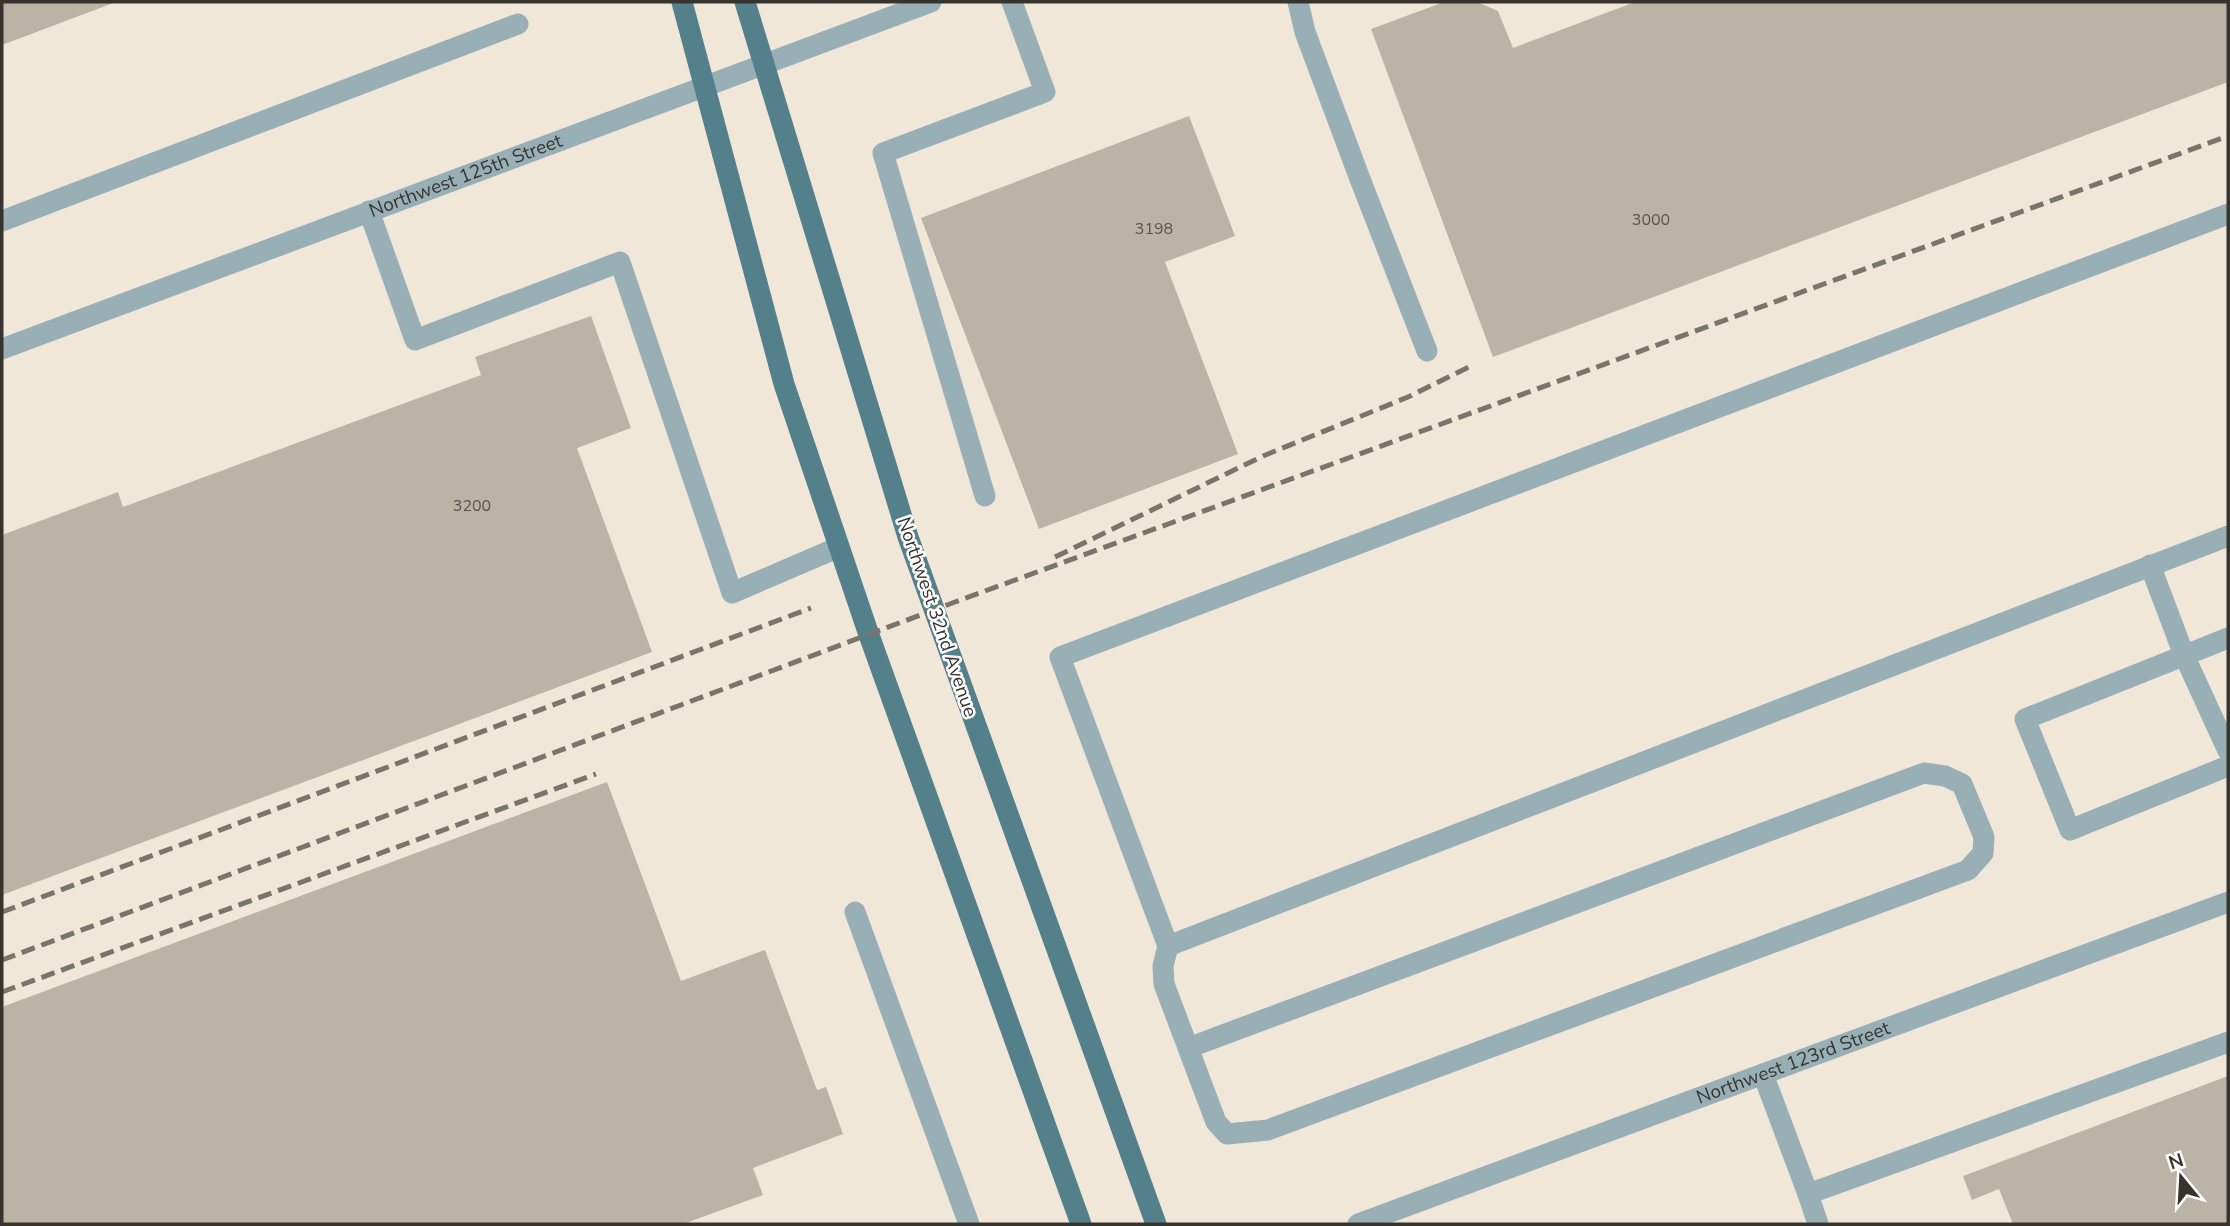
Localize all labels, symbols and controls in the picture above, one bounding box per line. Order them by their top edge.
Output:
street label: Northwest 125th Street [365,128,566,224]
house number: 3000 [1632,209,1670,231]
house number: 3198 [1135,218,1173,240]
house number: 3200 [453,495,491,517]
street label: Northwest 32nd Avenue [891,513,983,721]
street label: Northwest 123rd Street [1693,1015,1894,1111]
north arrow [2146,1142,2216,1212]
text: N [2165,1147,2187,1176]

